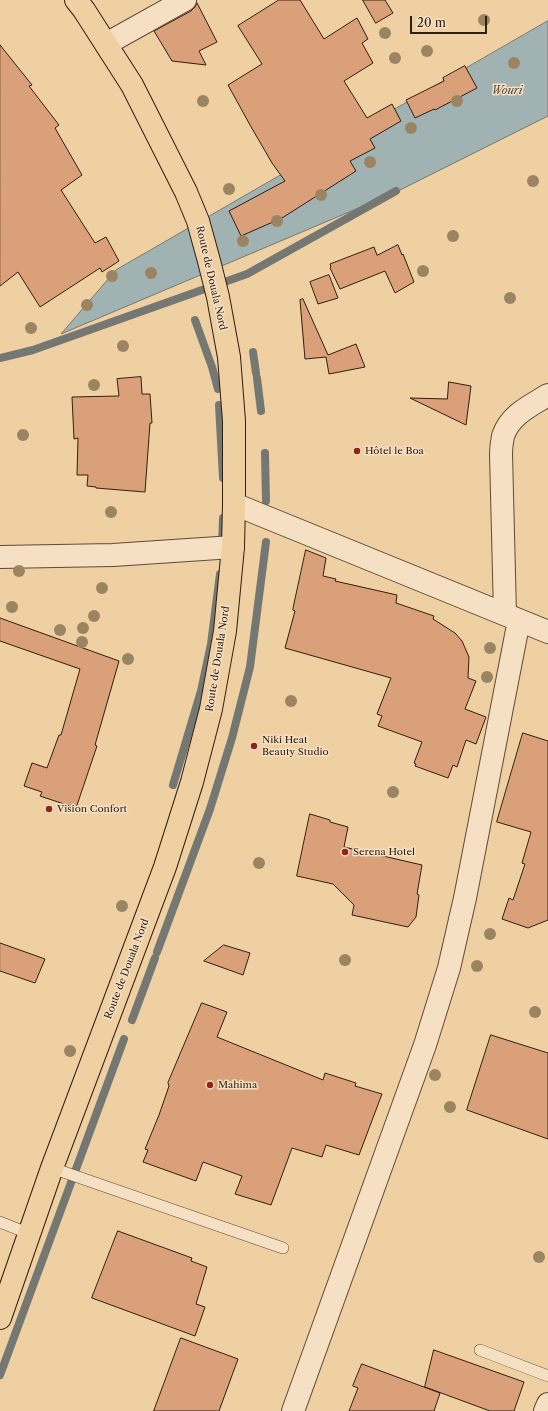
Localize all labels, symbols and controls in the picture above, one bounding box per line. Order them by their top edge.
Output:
scale bar [412,8,489,34]
text: 20 m [417,15,446,30]
water label: Wouri [492,84,522,98]
street label: Route de Douala Nord [193,225,229,331]
place label: Hôtel le Boa [365,445,424,457]
marker: Hôtel le Boa [352,446,362,456]
street label: Route de Douala Nord [204,605,232,713]
place label: Niki Heat Beauty Studio [262,734,329,758]
marker: Niki Heat Beauty Studio [249,741,259,751]
place label: Vision Confort [57,803,127,815]
marker: Vision Confort [44,804,54,814]
place label: Serena Hotel [353,846,415,858]
marker: Serena Hotel [340,847,350,857]
street label: Route de Douala Nord [102,917,152,1021]
place label: Mahima [218,1079,257,1091]
marker: Mahima [205,1080,215,1090]

